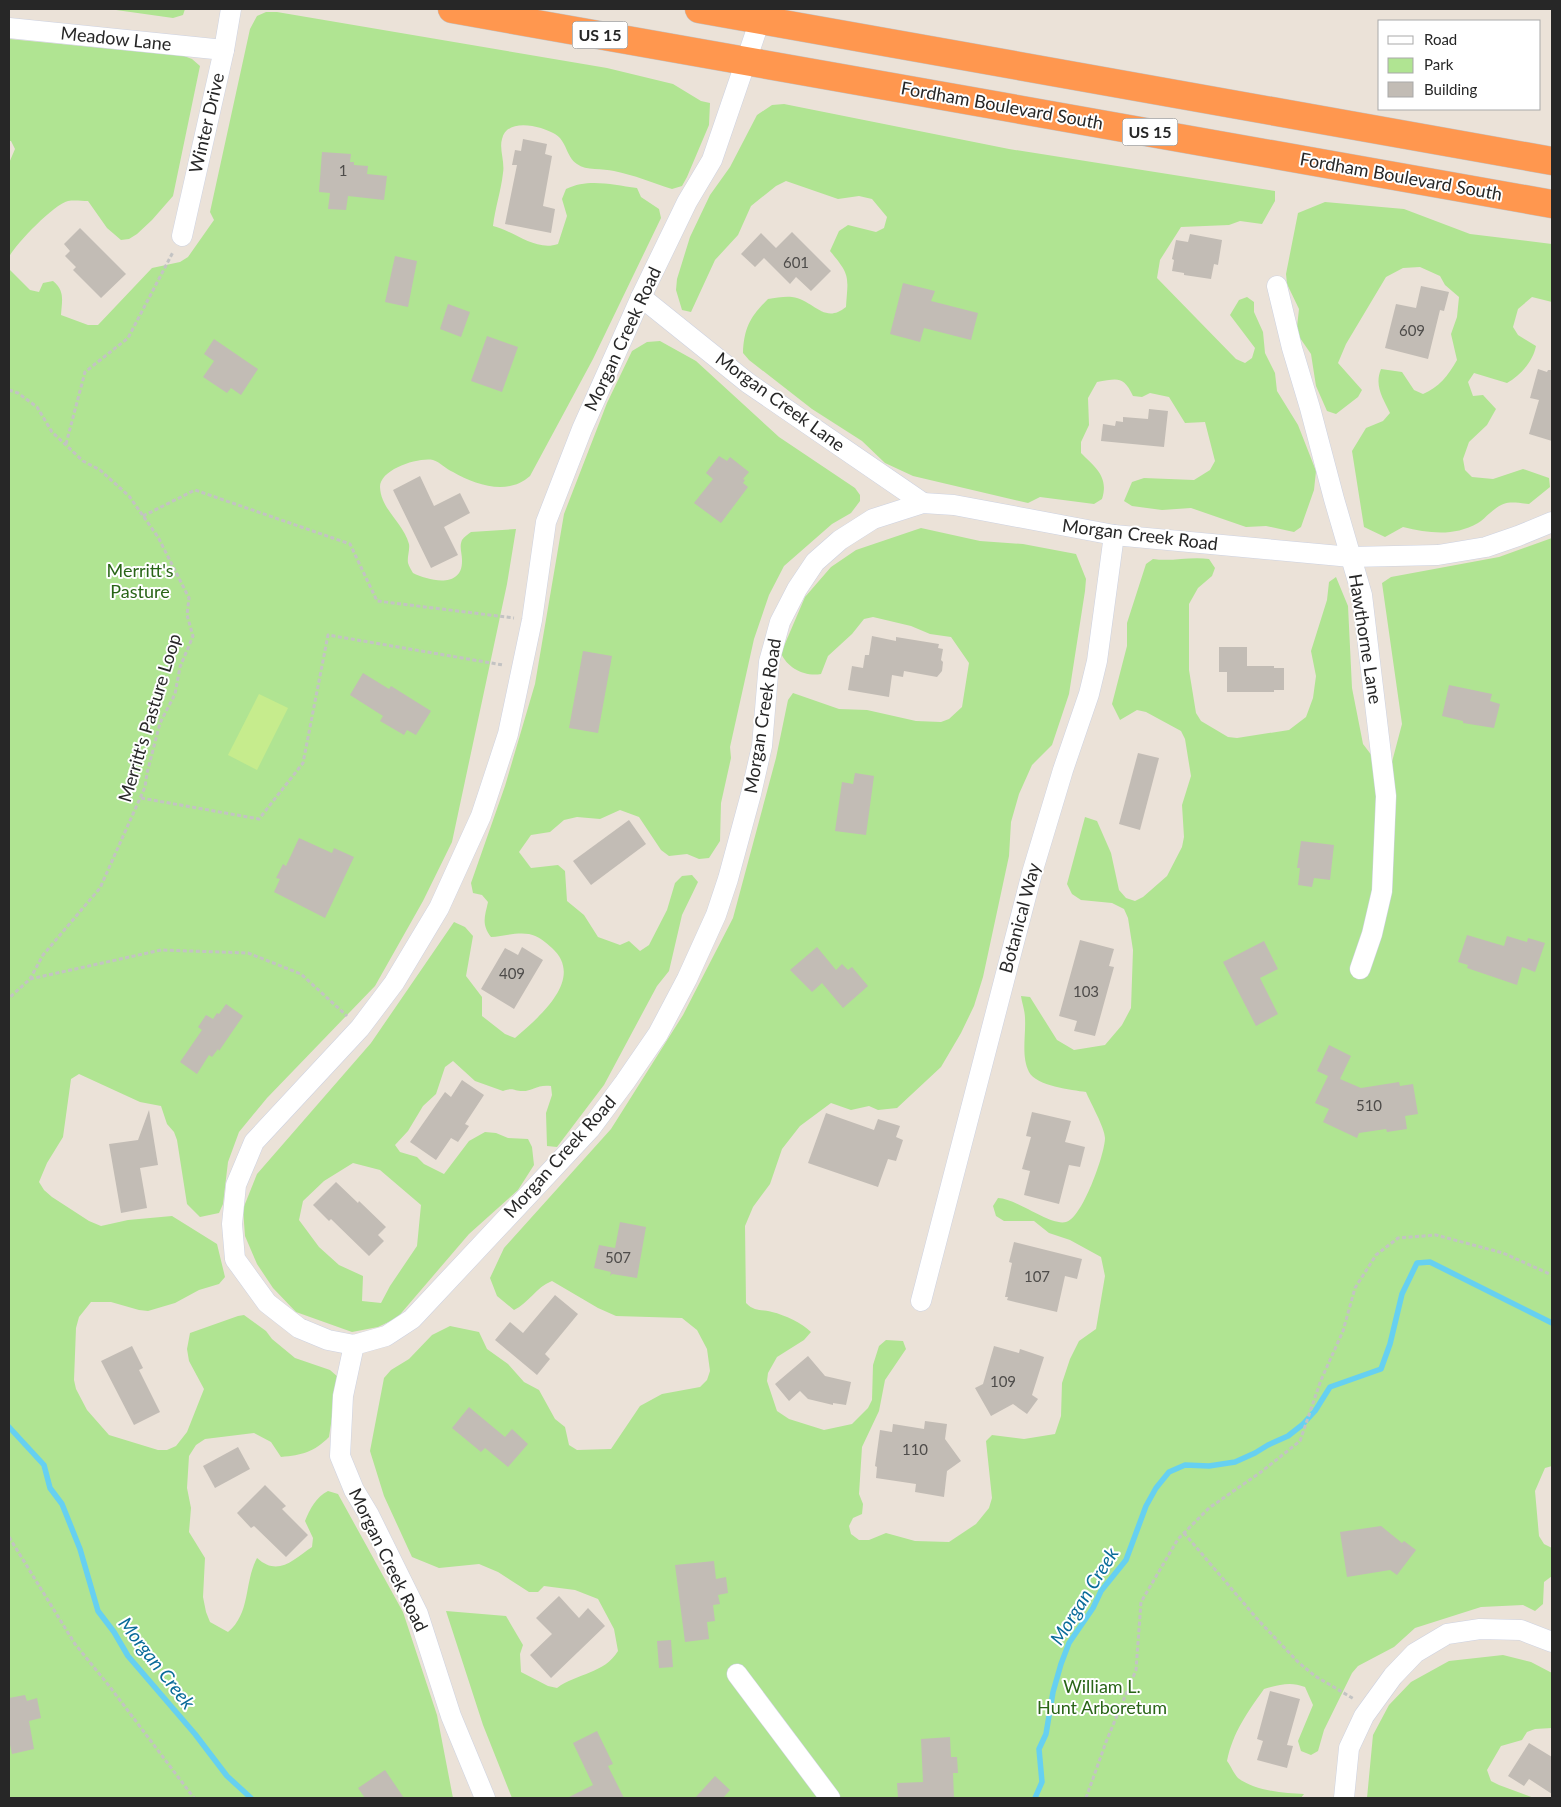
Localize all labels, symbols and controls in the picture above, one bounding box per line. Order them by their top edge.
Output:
legend [1378,20,1541,110]
street label: Meadow Lane [60,21,173,55]
road number: US 15 [572,22,628,48]
text: Road [1424,30,1457,48]
text: Park [1424,55,1454,73]
street label: Winter Drive [184,70,228,175]
street label: Fordham Boulevard South [899,76,1105,134]
text: Building [1424,80,1477,98]
road number: US 15 [1122,118,1178,146]
street label: Fordham Boulevard South [1298,147,1504,205]
house number: 1 [339,161,347,179]
house number: 601 [783,253,809,271]
street label: Morgan Creek Road [579,263,665,414]
house number: 609 [1399,321,1425,339]
street label: Morgan Creek Lane [712,347,850,456]
street label: Morgan Creek Road [1061,514,1219,554]
park label: Merritt's Pasture [107,559,174,602]
street label: Hawthorne Lane [1345,572,1387,706]
street label: Merritt's Pasture Loop [113,631,185,804]
street label: Morgan Creek Road [739,637,785,795]
street label: Botanical Way [994,860,1044,975]
house number: 409 [499,964,525,982]
house number: 103 [1073,982,1099,1000]
street label: Morgan Creek Road [499,1091,620,1222]
house number: 510 [1356,1096,1382,1114]
house number: 507 [605,1248,631,1266]
house number: 107 [1024,1267,1050,1285]
house number: 109 [990,1372,1016,1390]
house number: 110 [902,1440,928,1458]
street label: Morgan Creek Road [345,1484,433,1635]
water label: Morgan Creek [1045,1542,1123,1649]
water label: Morgan Creek [114,1612,201,1714]
park label: William L. Hunt Arboretum [1037,1675,1167,1718]

